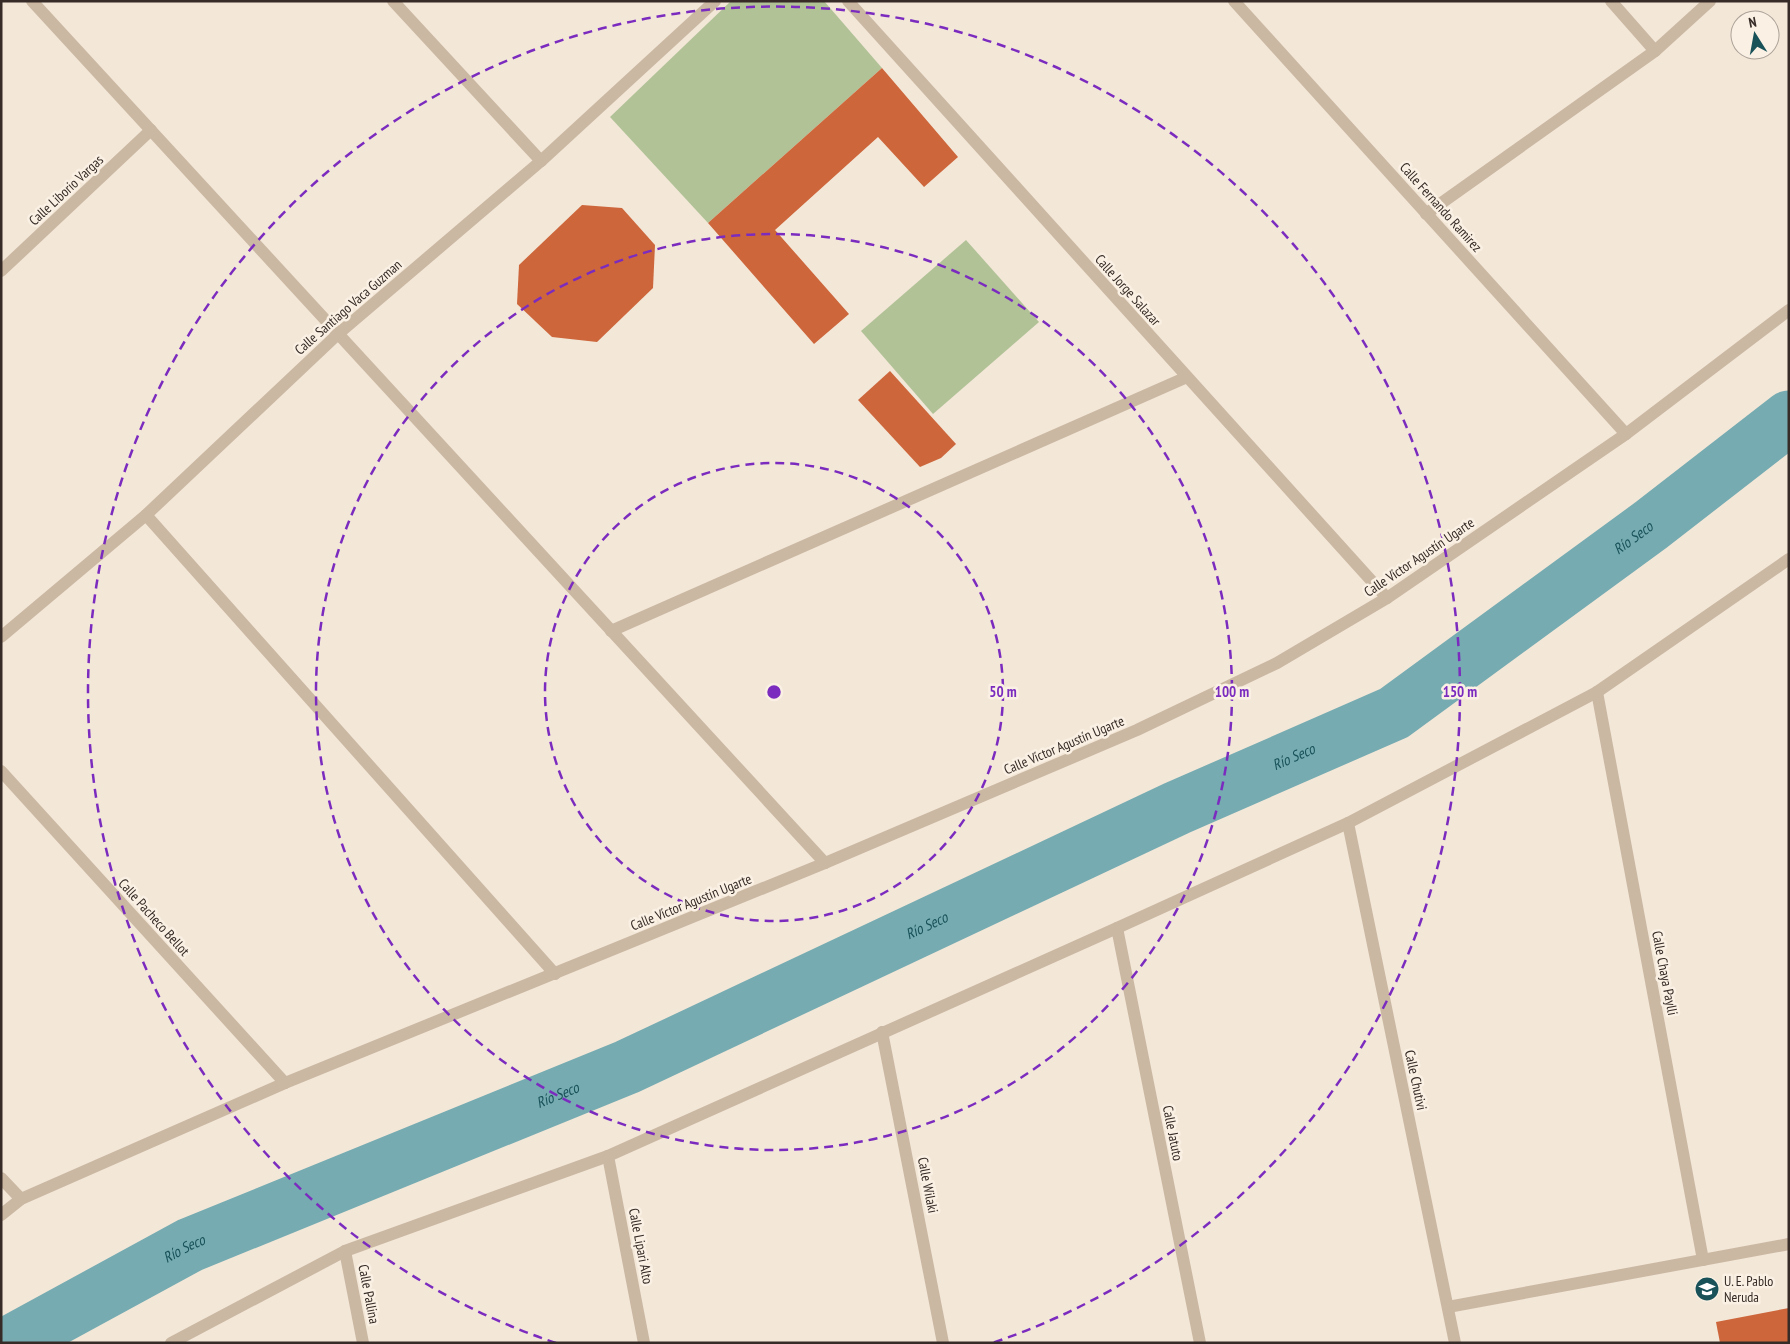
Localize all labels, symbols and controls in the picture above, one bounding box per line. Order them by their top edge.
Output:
north arrow [1730,10,1780,60]
text: N [1747,13,1758,32]
street label: Calle Liborio Vargas [25,151,107,229]
street label: Calle Fernando Ramirez [1396,158,1486,256]
street label: Calle Jorge Salazar [1091,251,1165,330]
street label: Calle Santiago Vaca Guzman [291,256,405,358]
street label: Calle Víctor Agustín Ugarte [1361,513,1478,601]
water label: Río Seco [1609,516,1658,558]
text: 50 m [989,682,1017,701]
text: 100 m [1215,682,1249,701]
text: 150 m [1443,682,1477,701]
centre of rings [765,683,783,701]
street label: Calle Víctor Agustín Ugarte [1001,711,1127,778]
water label: Río Seco [1269,738,1319,774]
street label: Calle Víctor Agustín Ugarte [628,869,754,934]
street label: Calle Pacheco Bellot [115,875,194,960]
water label: Río Seco [902,907,952,943]
street label: Calle Chaya Paylli [1648,929,1682,1017]
street label: Calle Chutivi [1401,1048,1431,1112]
water label: Río Seco [533,1077,583,1112]
street label: Calle Jatuto [1159,1104,1187,1162]
street label: Calle Wilaki [914,1155,942,1215]
street label: Calle Lipari Alto [625,1207,657,1285]
water label: Río Seco [160,1229,209,1267]
street label: Calle Pallina [354,1263,384,1325]
place label: U. E. Pablo Neruda [1724,1272,1773,1306]
school or university icon: U. E. Pablo Neruda [1694,1276,1720,1302]

